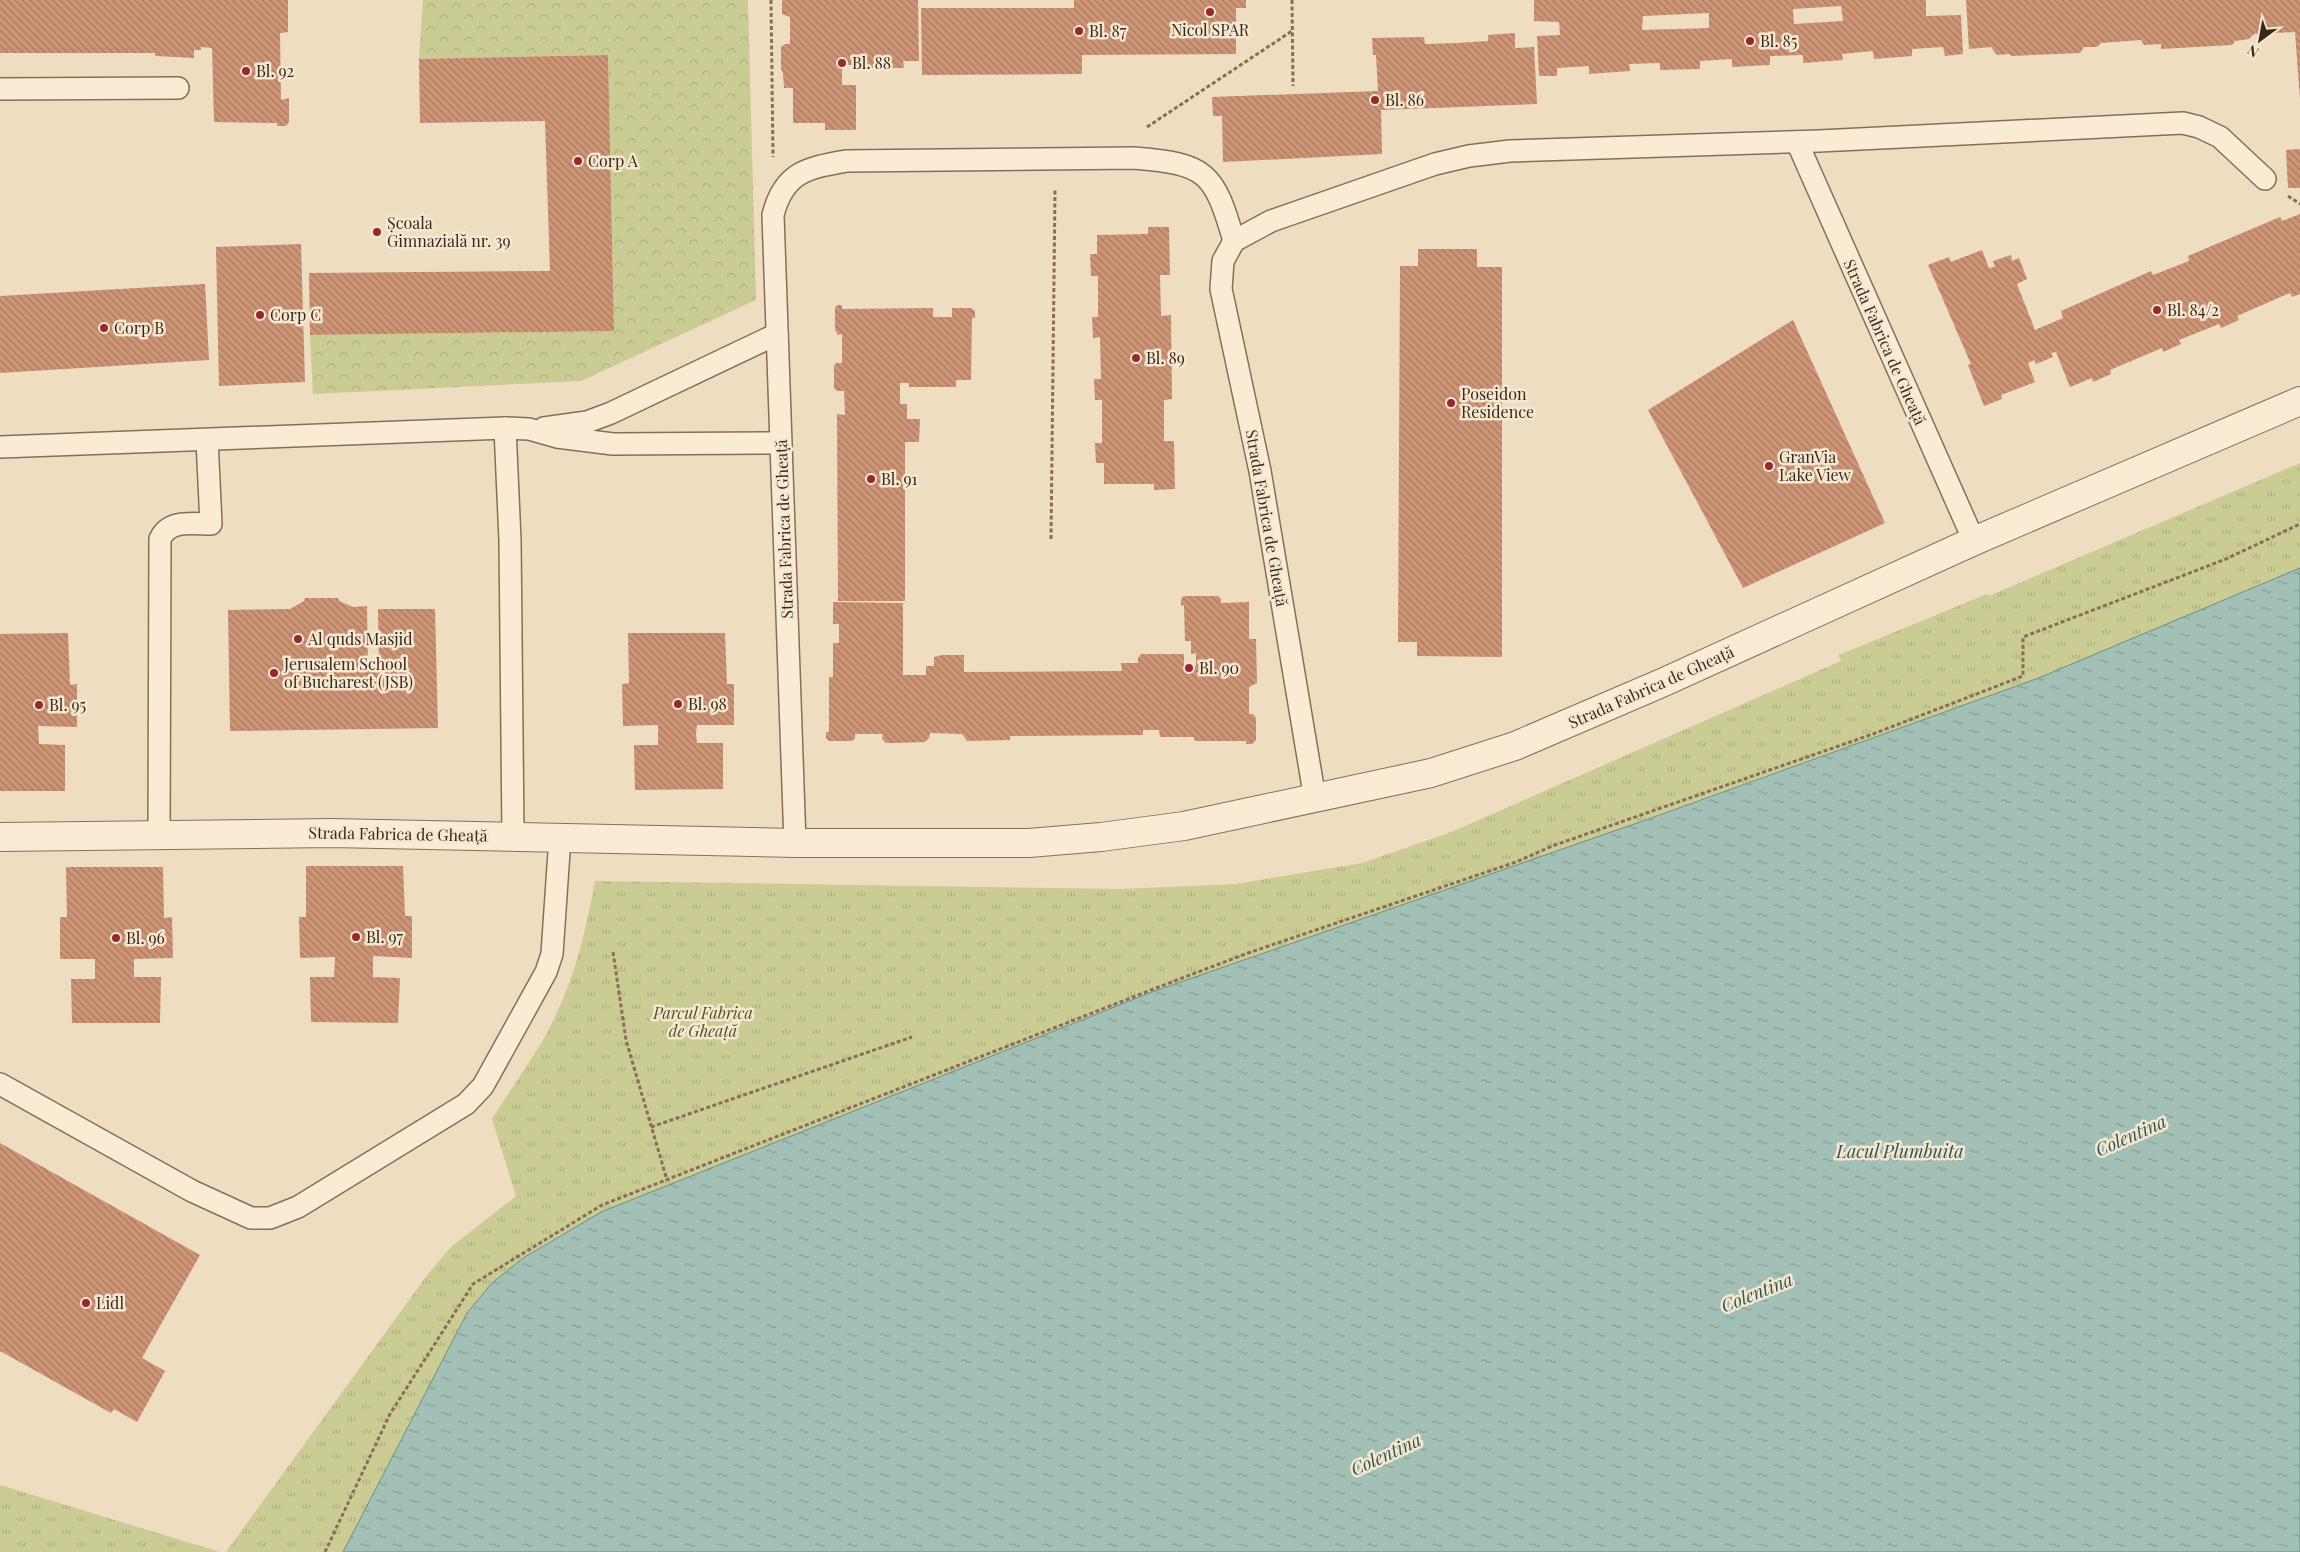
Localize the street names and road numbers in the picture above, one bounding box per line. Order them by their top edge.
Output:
street label: Strada Fabrica de Gheață [1838,256,1932,428]
street label: Strada Fabrica de Gheață [1241,428,1293,608]
street label: Strada Fabrica de Gheață [770,439,798,619]
street label: Strada Fabrica de Gheață [1565,640,1737,734]
street label: Strada Fabrica de Gheață [308,821,488,847]

